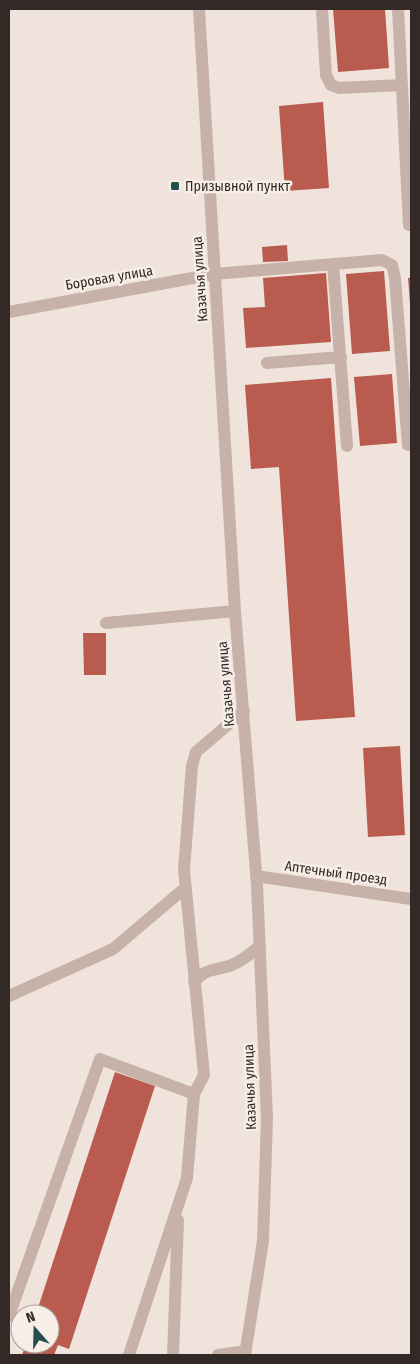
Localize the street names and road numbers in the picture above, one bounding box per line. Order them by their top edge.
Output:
street label: Казачья улица [189,235,211,322]
street label: Боровая улица [64,262,154,294]
street label: Казачья улица [214,640,238,728]
street label: Аптечный проезд [284,857,388,889]
street label: Казачья улица [240,1044,260,1130]

